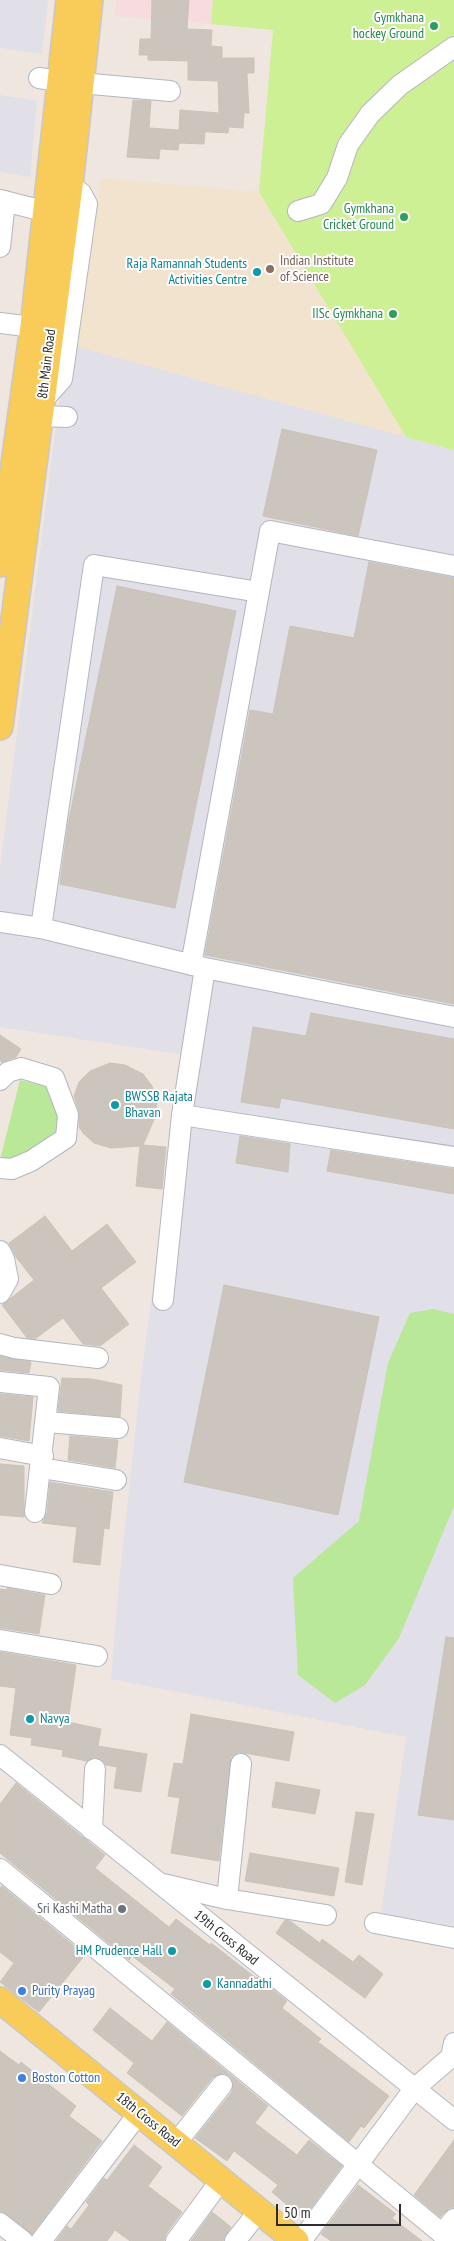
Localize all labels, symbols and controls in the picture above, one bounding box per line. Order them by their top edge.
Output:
place label: Gymkhana hockey Ground [353,10,424,42]
marker: Gymkhana hockey Ground [428,20,440,32]
place label: Gymkhana Cricket Ground [323,201,394,233]
marker: Gymkhana Cricket Ground [398,211,410,223]
place label: Indian Institute of Science [280,253,354,286]
place label: Raja Ramannah Students Activities Centre [127,256,247,288]
marker: Indian Institute of Science [264,263,276,275]
marker: Raja Ramannah Students Activities Centre [251,266,263,278]
place label: IISc Gymkhana [312,306,383,322]
marker: IISc Gymkhana [387,308,399,320]
street label: 8th Main Road [34,328,60,400]
place label: BWSSB Rajata Bhavan [125,1089,193,1122]
marker: BWSSB Rajata Bhavan [109,1099,121,1111]
place label: Navya [40,1711,70,1727]
marker: Navya [24,1713,36,1725]
place label: Sri Kashi Matha [37,1901,112,1917]
marker: Sri Kashi Matha [116,1903,128,1915]
street label: 19th Cross Road [190,1907,262,1969]
place label: HM Prudence Hall [76,1943,162,1959]
marker: HM Prudence Hall [166,1945,178,1957]
place label: Kannadathi [217,1976,272,1992]
marker: Kannadathi [201,1978,213,1990]
place label: Purity Prayag [32,1983,95,1999]
marker: Purity Prayag [16,1985,28,1997]
place label: Boston Cotton [32,2070,100,2086]
marker: Boston Cotton [16,2072,28,2084]
street label: 18th Cross Road [112,2089,184,2151]
scale bar [279,2194,404,2226]
text: 50 m [284,2203,310,2222]

